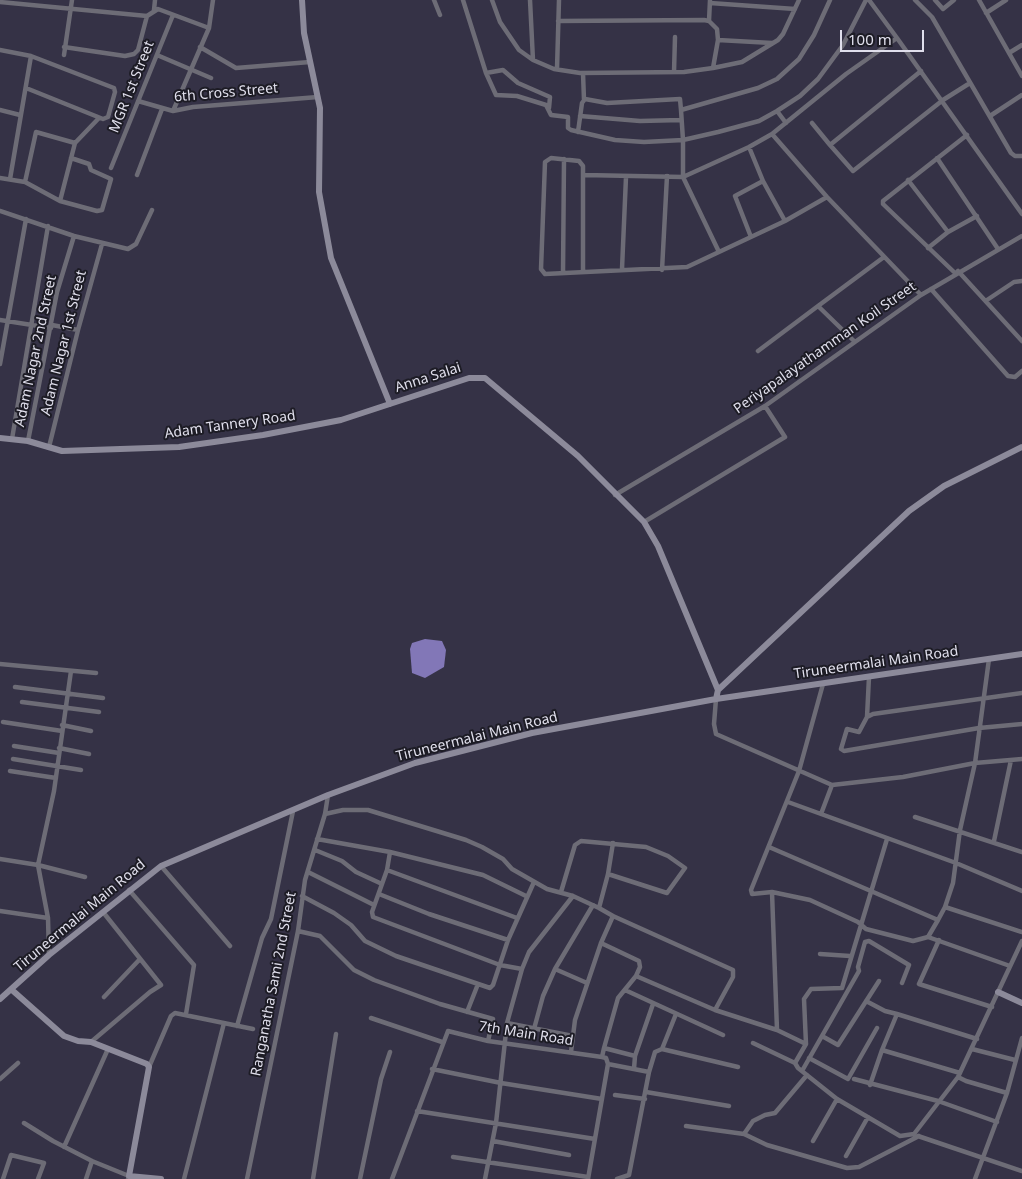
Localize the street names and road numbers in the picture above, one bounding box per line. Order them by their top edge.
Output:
street label: MGR 1st Street [106,39,158,135]
street label: 6th Cross Street [173,80,279,106]
street label: Adam Nagar 1st Street [38,269,90,417]
street label: Adam Nagar 2nd Street [12,274,60,428]
street label: Periyapalayathamman Koil Street [731,278,919,418]
street label: Anna Salai [393,359,463,397]
street label: Adam Tannery Road [163,407,297,443]
street label: Tiruneermalai Main Road [793,643,959,683]
street label: Tiruneermalai Main Road [395,709,559,765]
street label: Tiruneermalai Main Road [11,856,149,976]
street label: Ranganatha Sami 2nd Street [248,890,300,1078]
street label: 7th Main Road [478,1018,574,1050]

